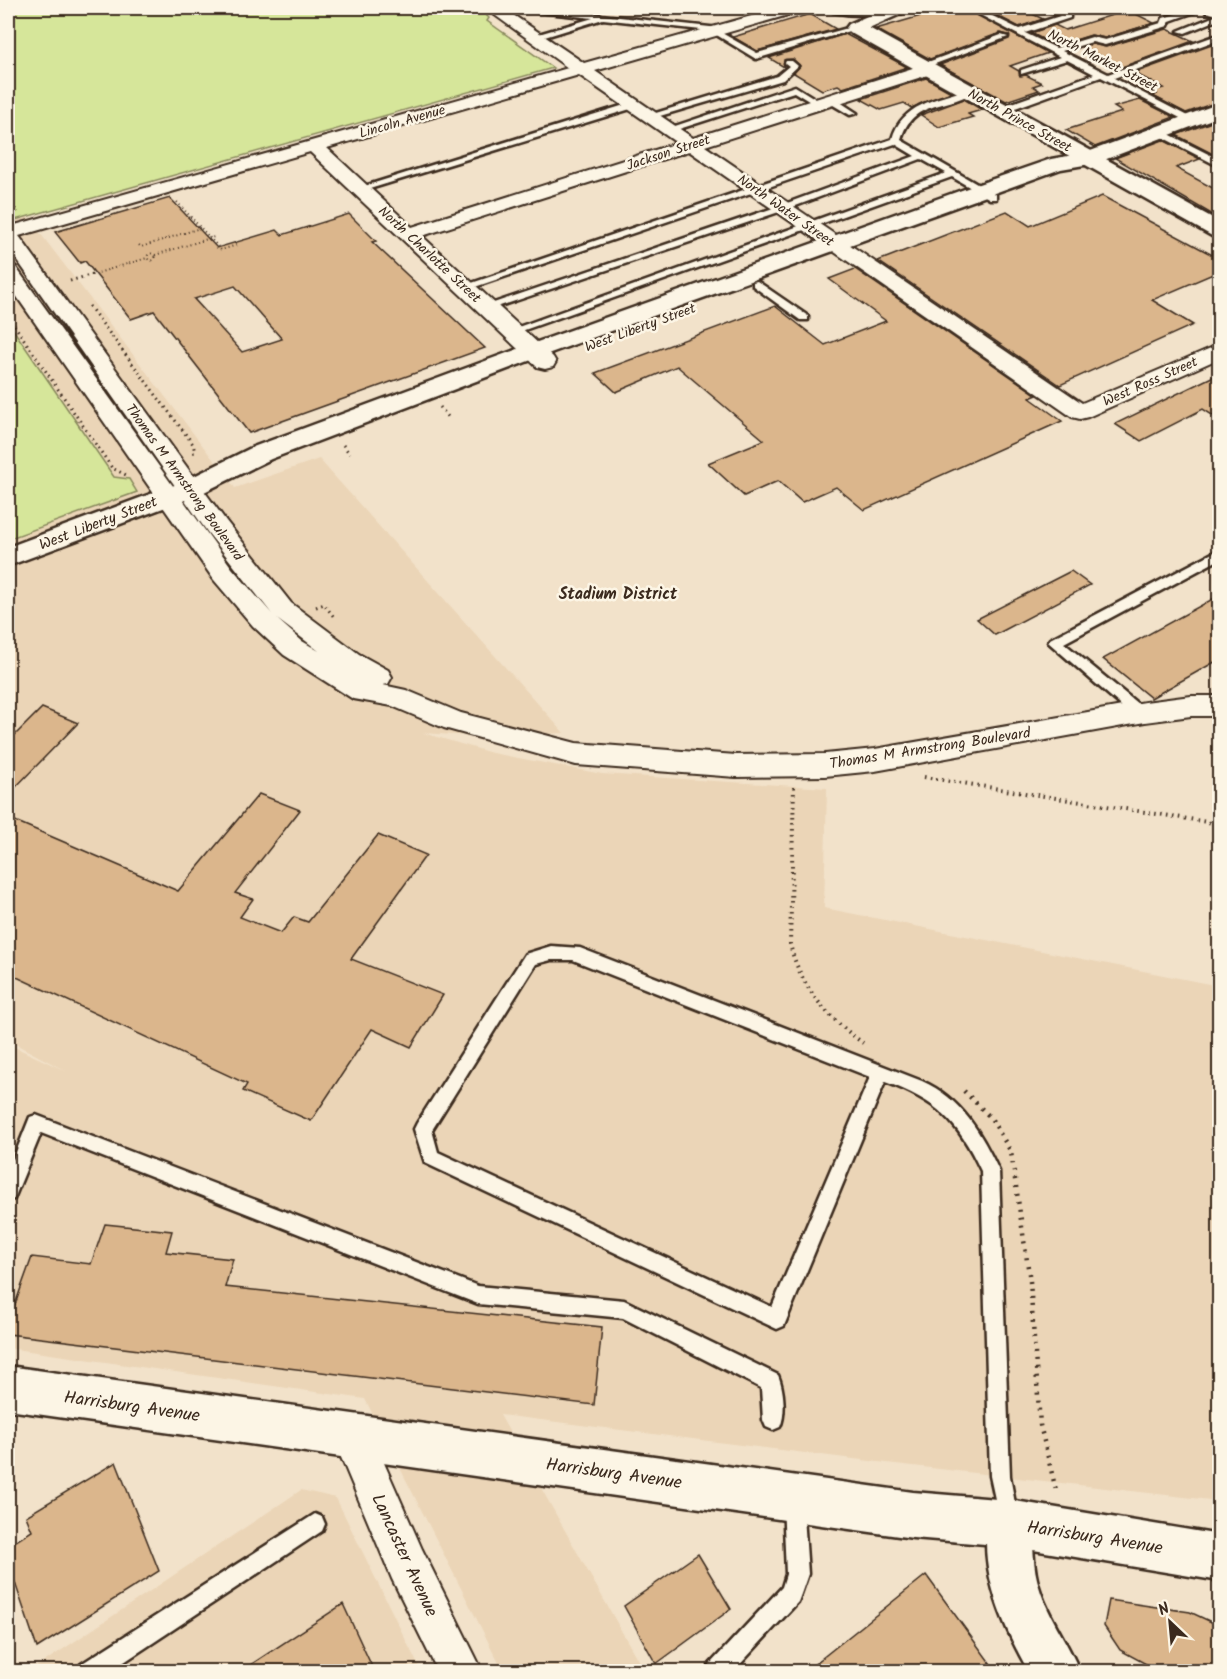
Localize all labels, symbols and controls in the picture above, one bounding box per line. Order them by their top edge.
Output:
street label: North Market Street [1044,24,1162,98]
street label: North Prince Street [964,83,1076,159]
street label: Lincoln Avenue [357,99,449,145]
street label: Jackson Street [624,129,714,177]
street label: North Water Street [732,169,839,253]
street label: North Charlotte Street [373,201,486,309]
street label: West Liberty Street [582,297,699,358]
street label: West Ross Street [1099,351,1202,413]
street label: Thomas M Armstrong Boulevard [120,399,249,567]
street label: West Liberty Street [36,490,161,558]
district label: Stadium District [559,582,678,607]
street label: Thomas M Armstrong Boulevard [828,721,1033,777]
street label: Harrisburg Avenue [62,1384,202,1431]
street label: Harrisburg Avenue [544,1451,684,1498]
street label: Lancaster Avenue [362,1489,445,1622]
street label: Harrisburg Avenue [1025,1513,1165,1564]
north arrow [1140,1592,1200,1652]
text: N [1154,1596,1174,1623]

